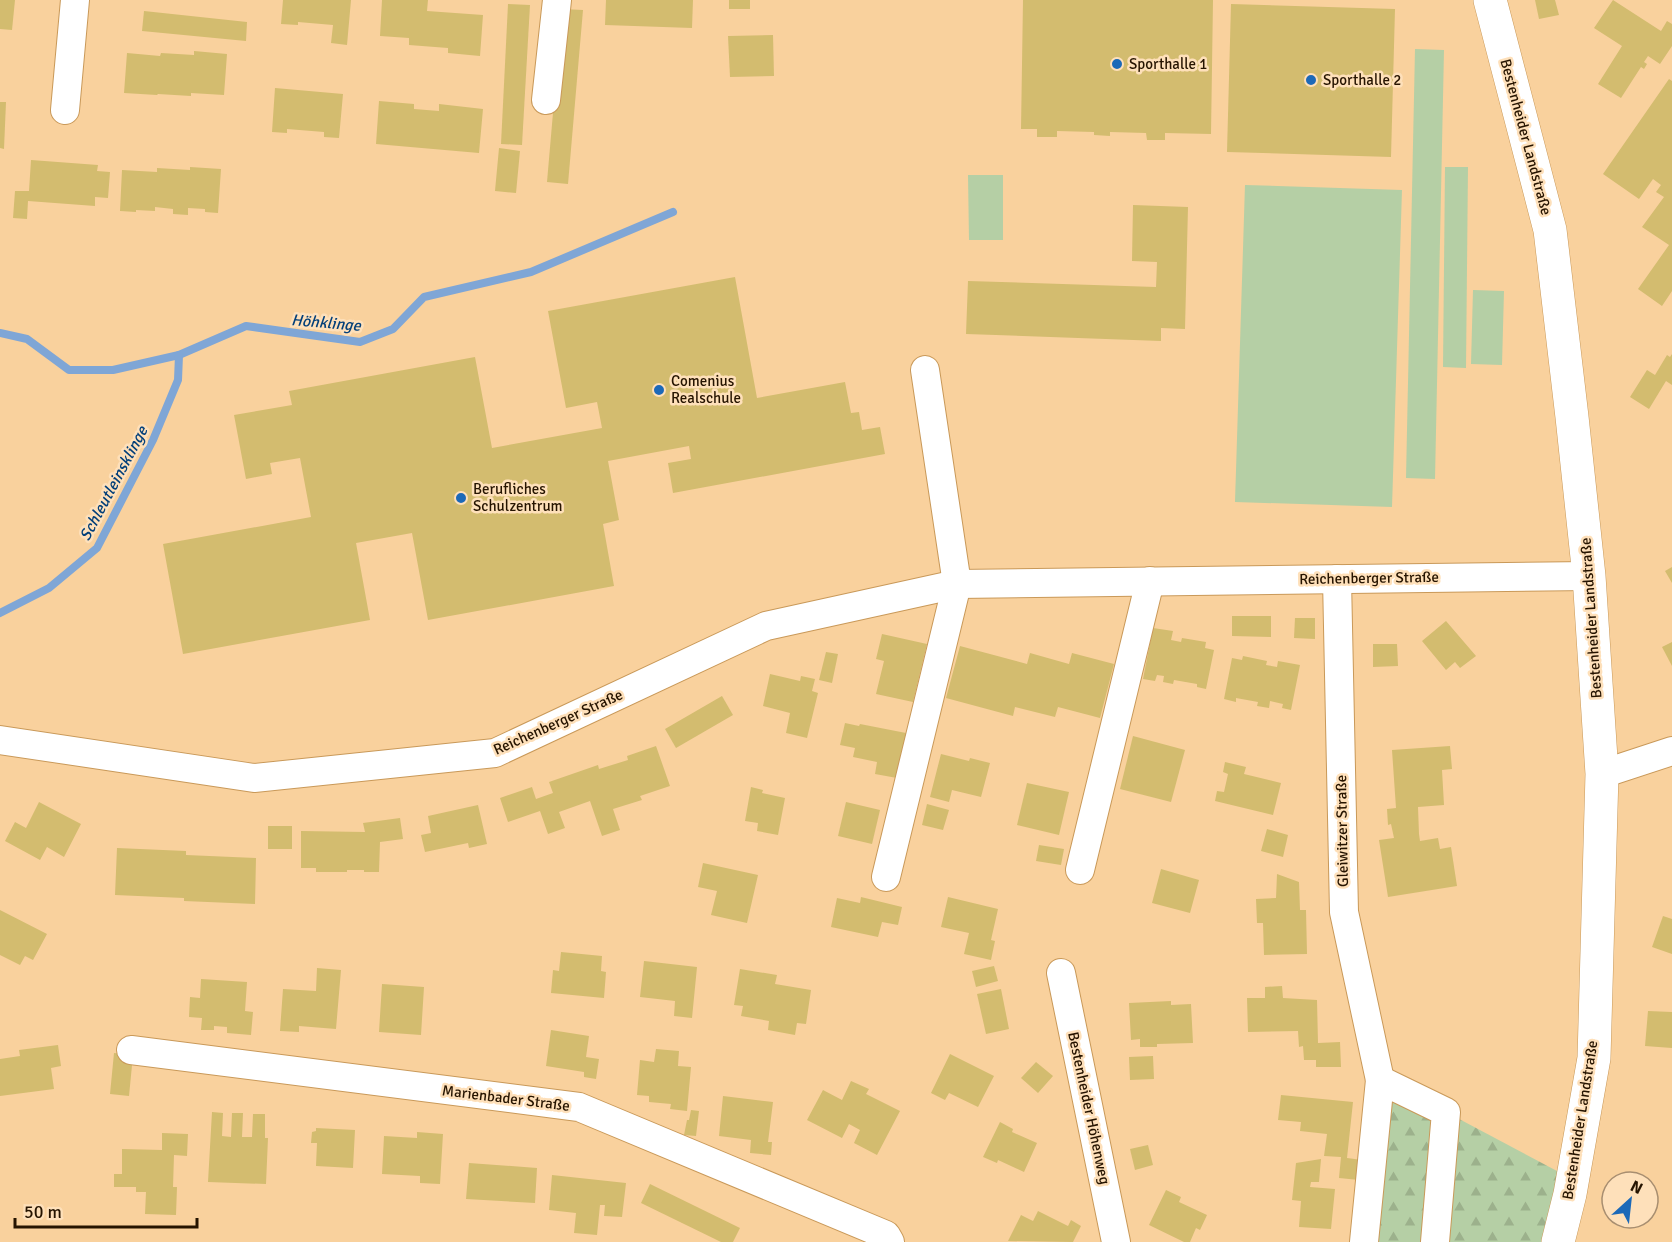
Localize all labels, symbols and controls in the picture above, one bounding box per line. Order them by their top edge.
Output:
place label: Sporthalle 1 [1129,55,1207,73]
marker: Sporthalle 1 [1110,57,1124,71]
street label: Bestenheider Landstraße [1496,57,1556,217]
place label: Sporthalle 2 [1323,71,1401,89]
marker: Sporthalle 2 [1304,73,1318,87]
water label: Höhklinge [290,310,363,336]
place label: Comenius Realschule [671,372,741,407]
marker: Comenius Realschule [652,383,666,397]
water label: Schleutleinsklinge [75,422,153,544]
place label: Berufliches Schulzentrum [473,480,563,515]
marker: Berufliches Schulzentrum [454,491,468,505]
street label: Bestenheider Landstraße [1576,537,1606,699]
street label: Reichenberger Straße [1299,568,1439,588]
street label: Reichenberger Straße [490,685,626,759]
street label: Gleiwitzer Straße [1332,775,1352,887]
street label: Bestenheider Höhenweg [1064,1030,1114,1186]
street label: Bestenheider Landstraße [1559,1039,1601,1201]
street label: Marienbader Straße [441,1081,571,1115]
north arrow [1600,1170,1660,1230]
text: N [1627,1176,1646,1199]
scale bar [15,1191,196,1229]
text: 50 m [24,1201,62,1223]

